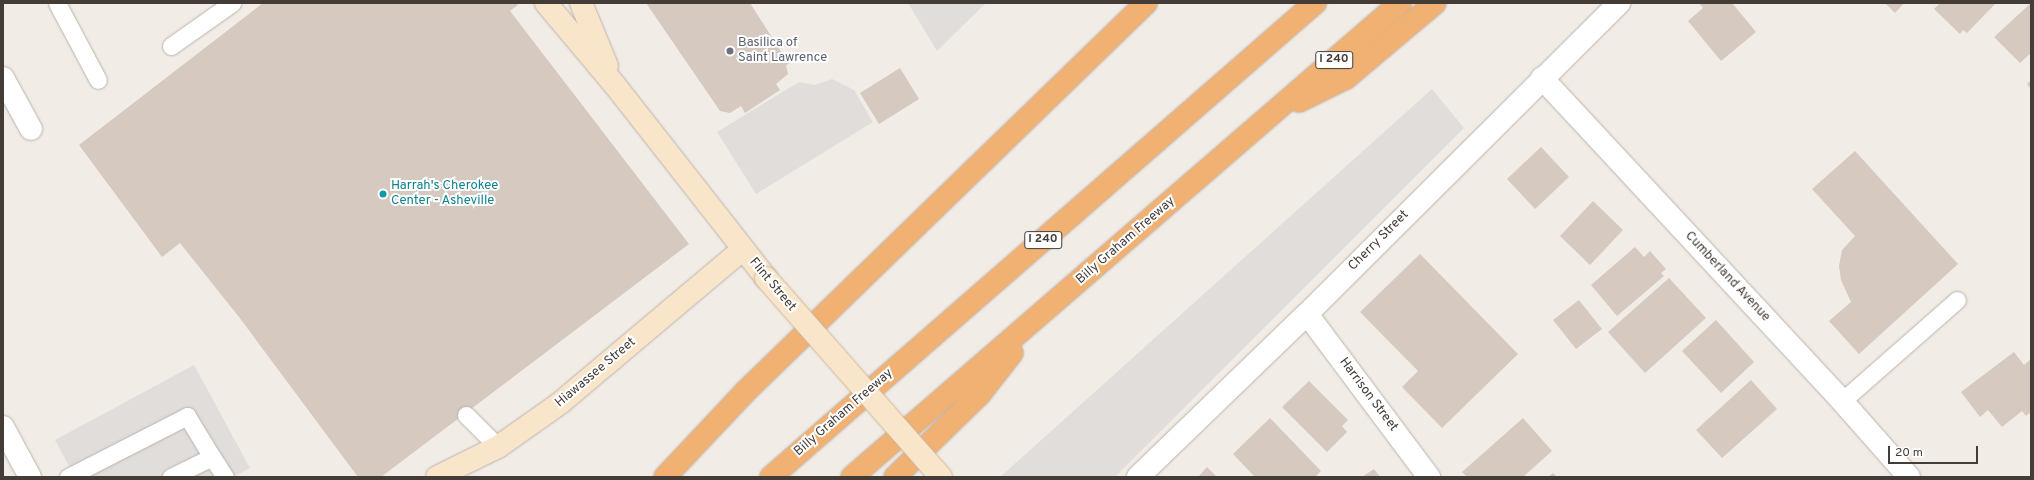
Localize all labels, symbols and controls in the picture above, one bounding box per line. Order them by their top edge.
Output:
place label: Basilica of Saint Lawrence [738,36,827,67]
marker: Basilica of Saint Lawrence [725,46,735,56]
road number: I 240 [1315,50,1353,70]
place label: Harrah's Cherokee Center - Asheville [391,179,498,210]
marker: Harrah's Cherokee Center - Asheville [378,189,388,199]
street label: Billy Graham Freeway [1073,194,1179,288]
street label: Cherry Street [1346,208,1412,274]
street label: Cumberland Avenue [1681,228,1773,326]
road number: I 240 [1024,230,1062,250]
street label: Flint Street [745,255,799,315]
street label: Hiawassee Street [553,335,639,411]
street label: Harrison Street [1335,355,1401,435]
street label: Billy Graham Freeway [791,366,897,460]
scale bar [1890,438,1980,464]
text: 20 m [1895,445,1923,461]

